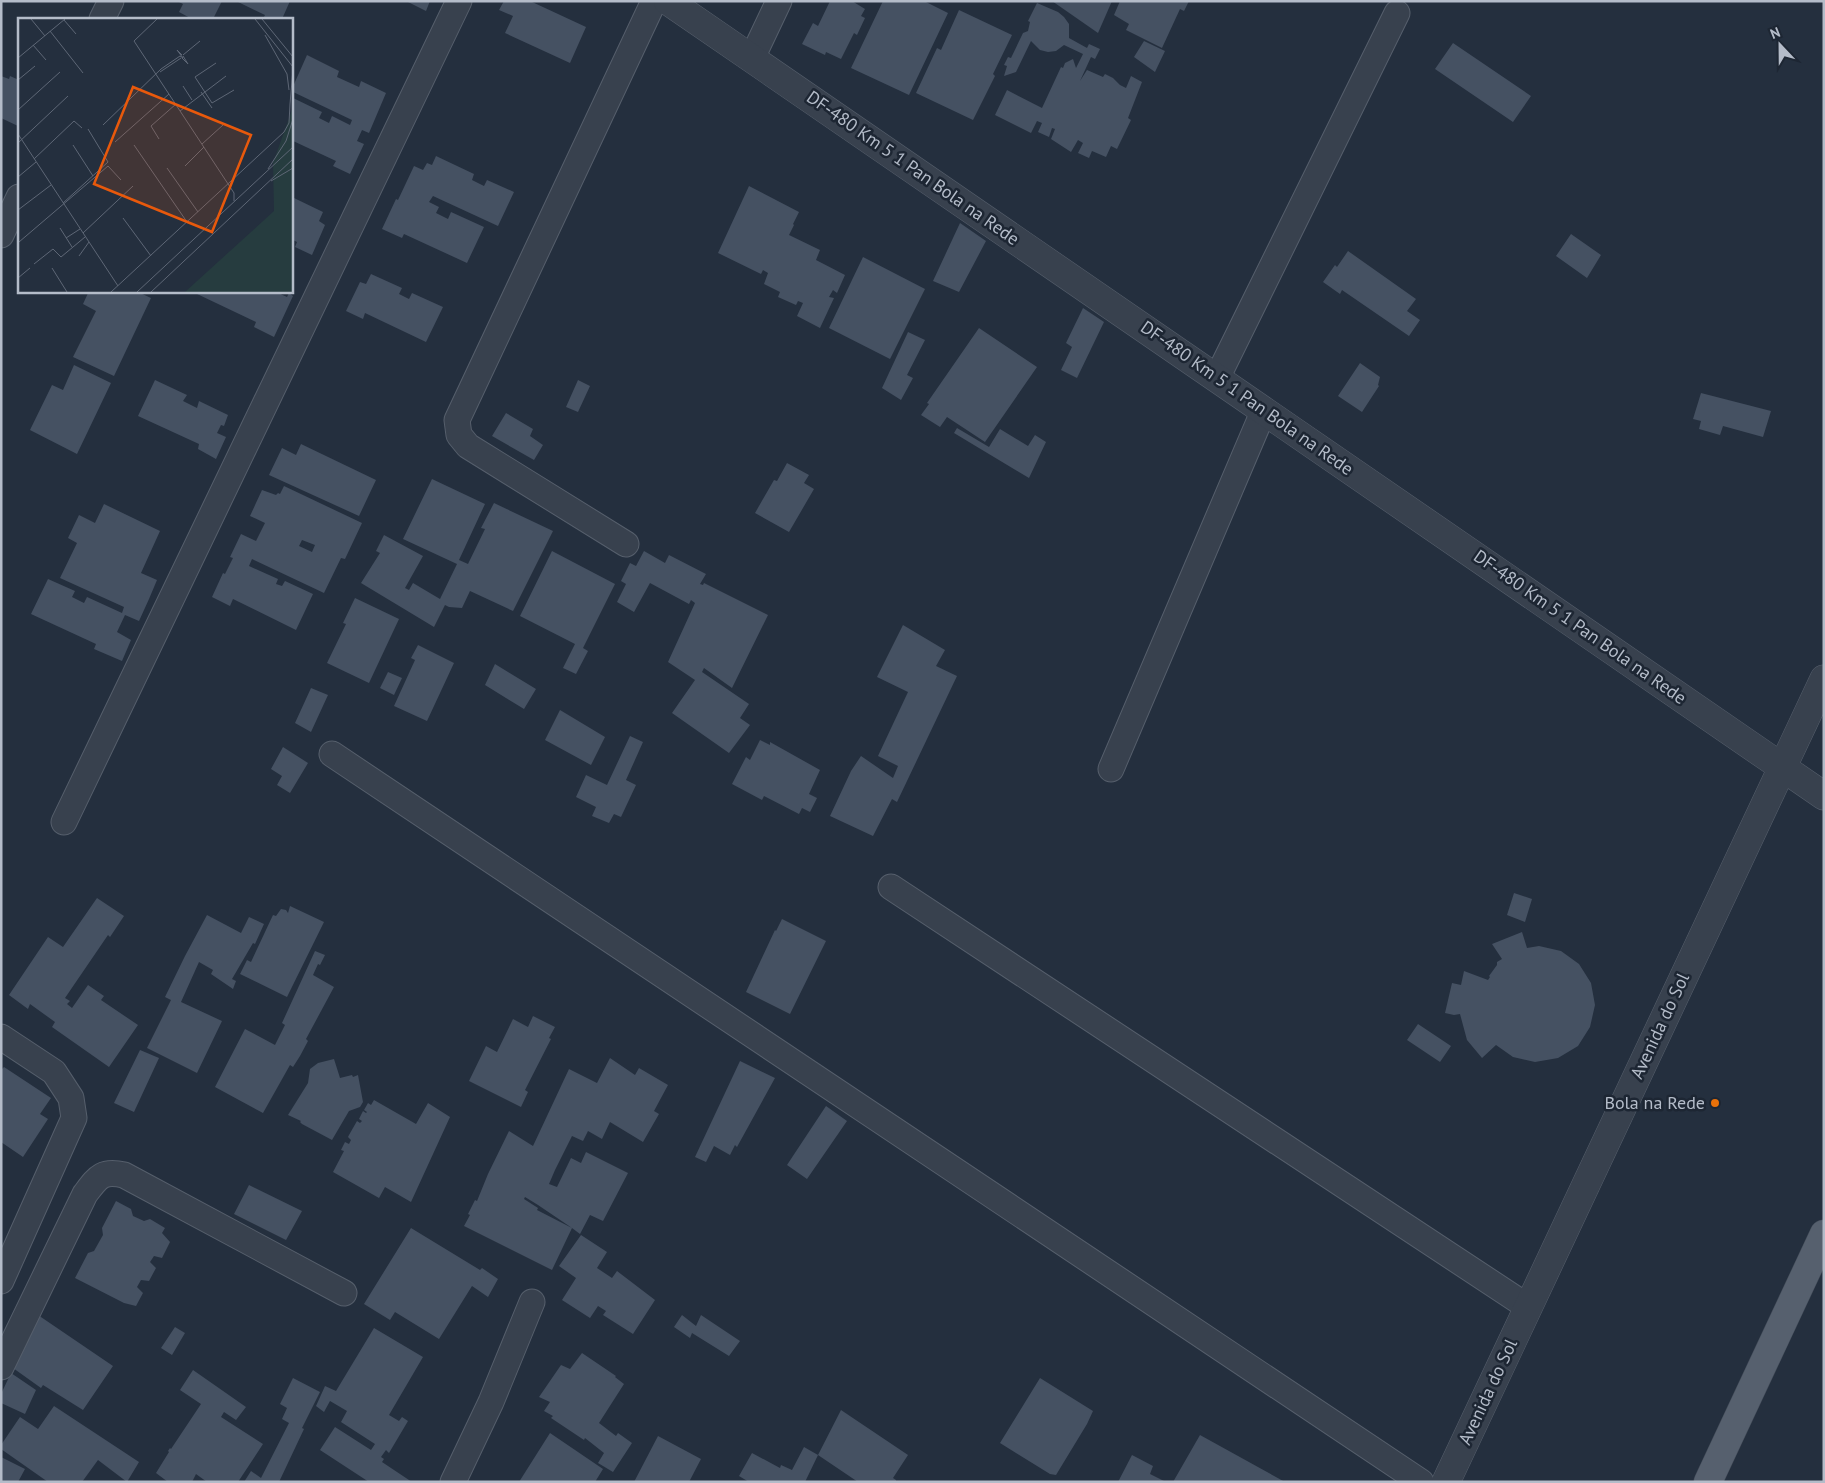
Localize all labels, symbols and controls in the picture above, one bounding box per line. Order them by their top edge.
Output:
inset map [18,18,292,292]
north arrow [1755,20,1805,70]
text: N [1767,23,1783,43]
street label: DF-480 Km 5 1 Pan Bola na Rede [802,85,1024,250]
street label: DF-480 Km 5 1 Pan Bola na Rede [1136,315,1358,480]
street label: DF-480 Km 5 1 Pan Bola na Rede [1469,544,1691,709]
street label: Avenida do Sol [1625,969,1694,1082]
place label: Bola na Rede [1604,1091,1705,1114]
marker: Bola na Rede [1709,1097,1721,1109]
street label: Avenida do Sol [1453,1335,1522,1448]

